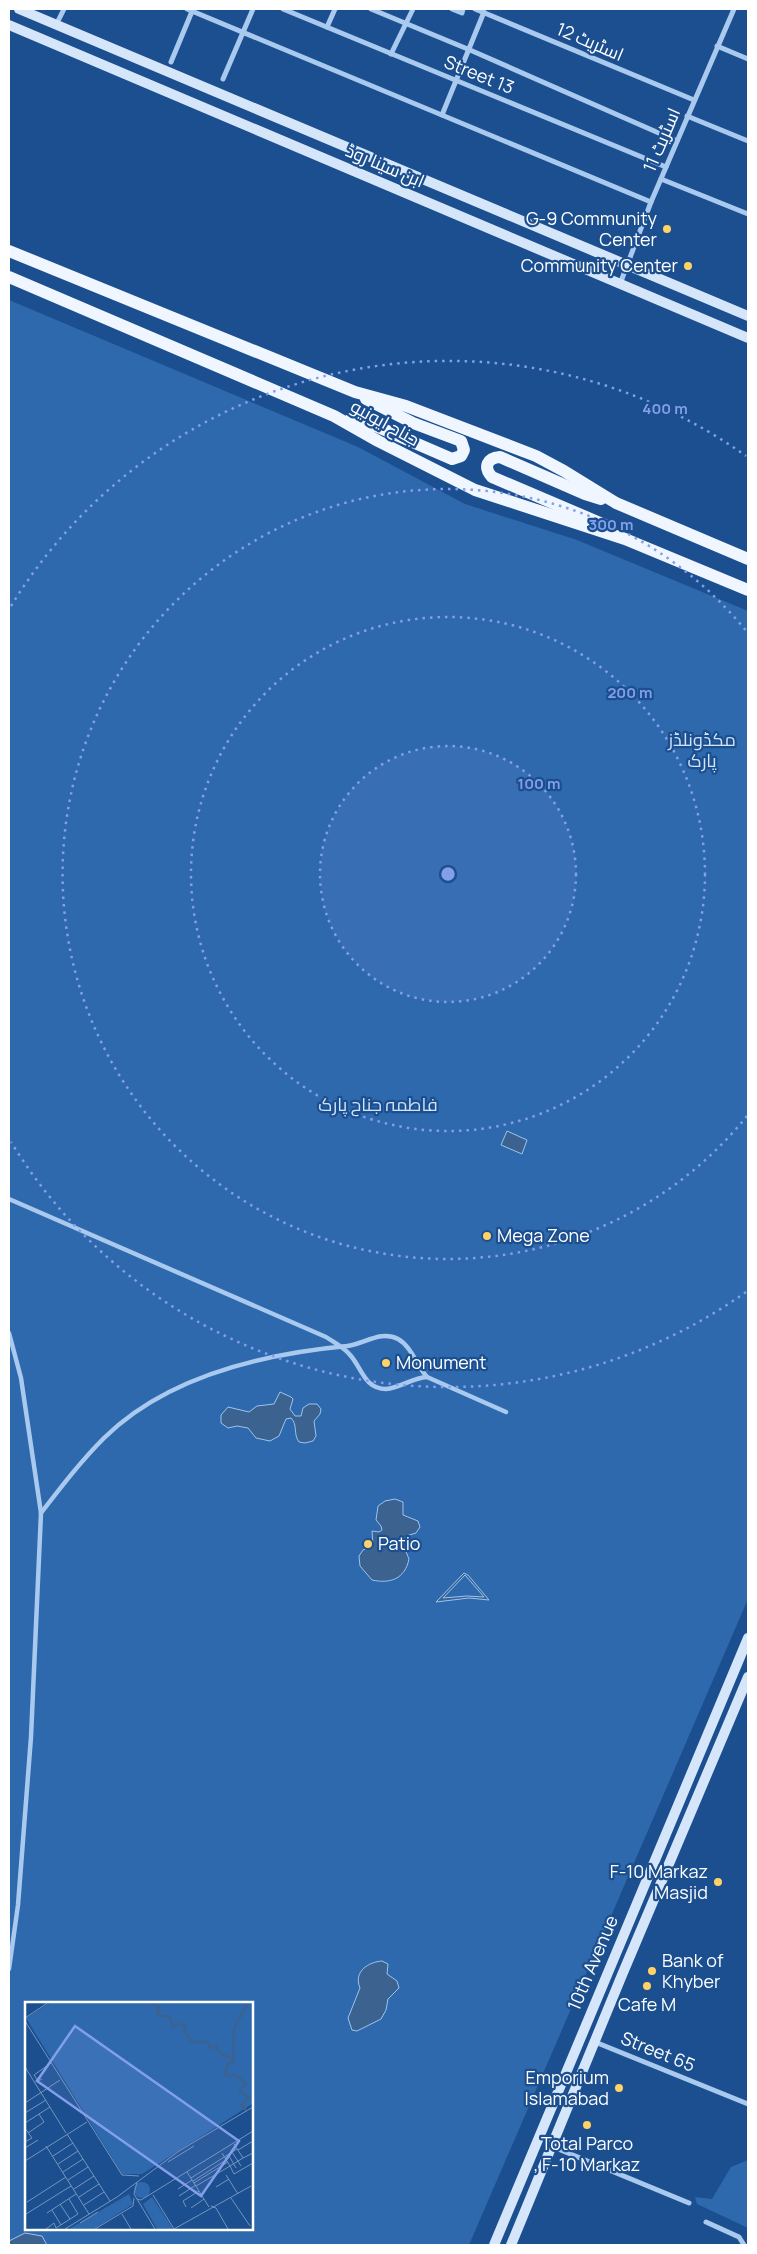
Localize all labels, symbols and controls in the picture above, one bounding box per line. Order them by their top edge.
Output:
street label: اسٹریٹ 12 [553,16,628,66]
street label: Street 13 [441,49,518,99]
street label: اسٹریٹ 11 [637,104,685,175]
street label: ابن سینا روڈ [342,138,428,192]
place label: G-9 Community Center [526,206,658,251]
marker: G-9 Community Center [661,223,673,235]
place label: Community Center [521,253,679,277]
marker: Community Center [682,260,694,272]
street label: جناح ایونیو [346,393,424,452]
text: 400 m [642,398,688,419]
text: 300 m [589,514,633,535]
text: 200 m [607,682,653,703]
park label: مکڈونلڈز پارک [667,727,736,773]
text: 100 m [518,773,560,794]
centre of rings [439,865,457,883]
park label: فاطمہ جناح پارک [318,1092,438,1117]
place label: Mega Zone [497,1223,590,1247]
marker: Mega Zone [481,1230,493,1242]
place label: Monument [396,1350,487,1374]
marker: Monument [380,1357,392,1369]
place label: Patio [378,1531,421,1555]
marker: Patio [362,1538,374,1550]
place label: F-10 Markaz Masjid [610,1859,708,1904]
marker: F-10 Markaz Masjid [712,1876,724,1888]
street label: 10th Avenue [561,1911,623,2014]
place label: Bank of Khyber [662,1948,724,1993]
marker: Bank of Khyber [646,1965,658,1977]
marker: Cafe M [641,1980,653,1992]
place label: Cafe M [618,1992,676,2016]
inset map [25,2002,252,2229]
street label: Street 65 [618,2025,699,2077]
place label: Emporium Islamabad [525,2065,609,2110]
marker: Emporium Islamabad [613,2082,625,2094]
marker: Total Parco , F-10 Markaz [581,2119,593,2131]
place label: Total Parco , F-10 Markaz [534,2131,640,2176]

